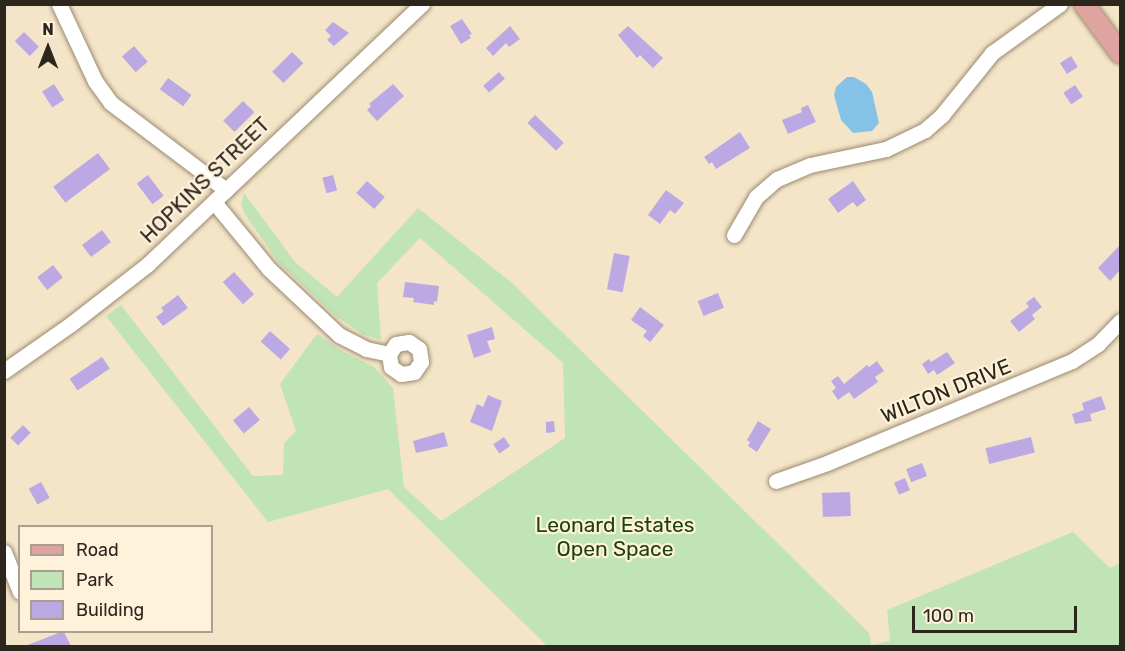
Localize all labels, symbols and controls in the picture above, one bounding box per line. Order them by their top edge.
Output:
north arrow [18,18,78,78]
text: N [42,20,54,39]
street label: HOPKINS STREET [135,112,275,248]
street label: WILTON DRIVE [877,353,1015,429]
park label: Leonard Estates Open Space [536,512,694,562]
legend [18,525,213,633]
text: Road [76,539,119,561]
text: Park [76,569,113,591]
scale bar [915,594,1080,632]
text: Building [76,599,144,621]
text: 100 m [923,605,974,627]

